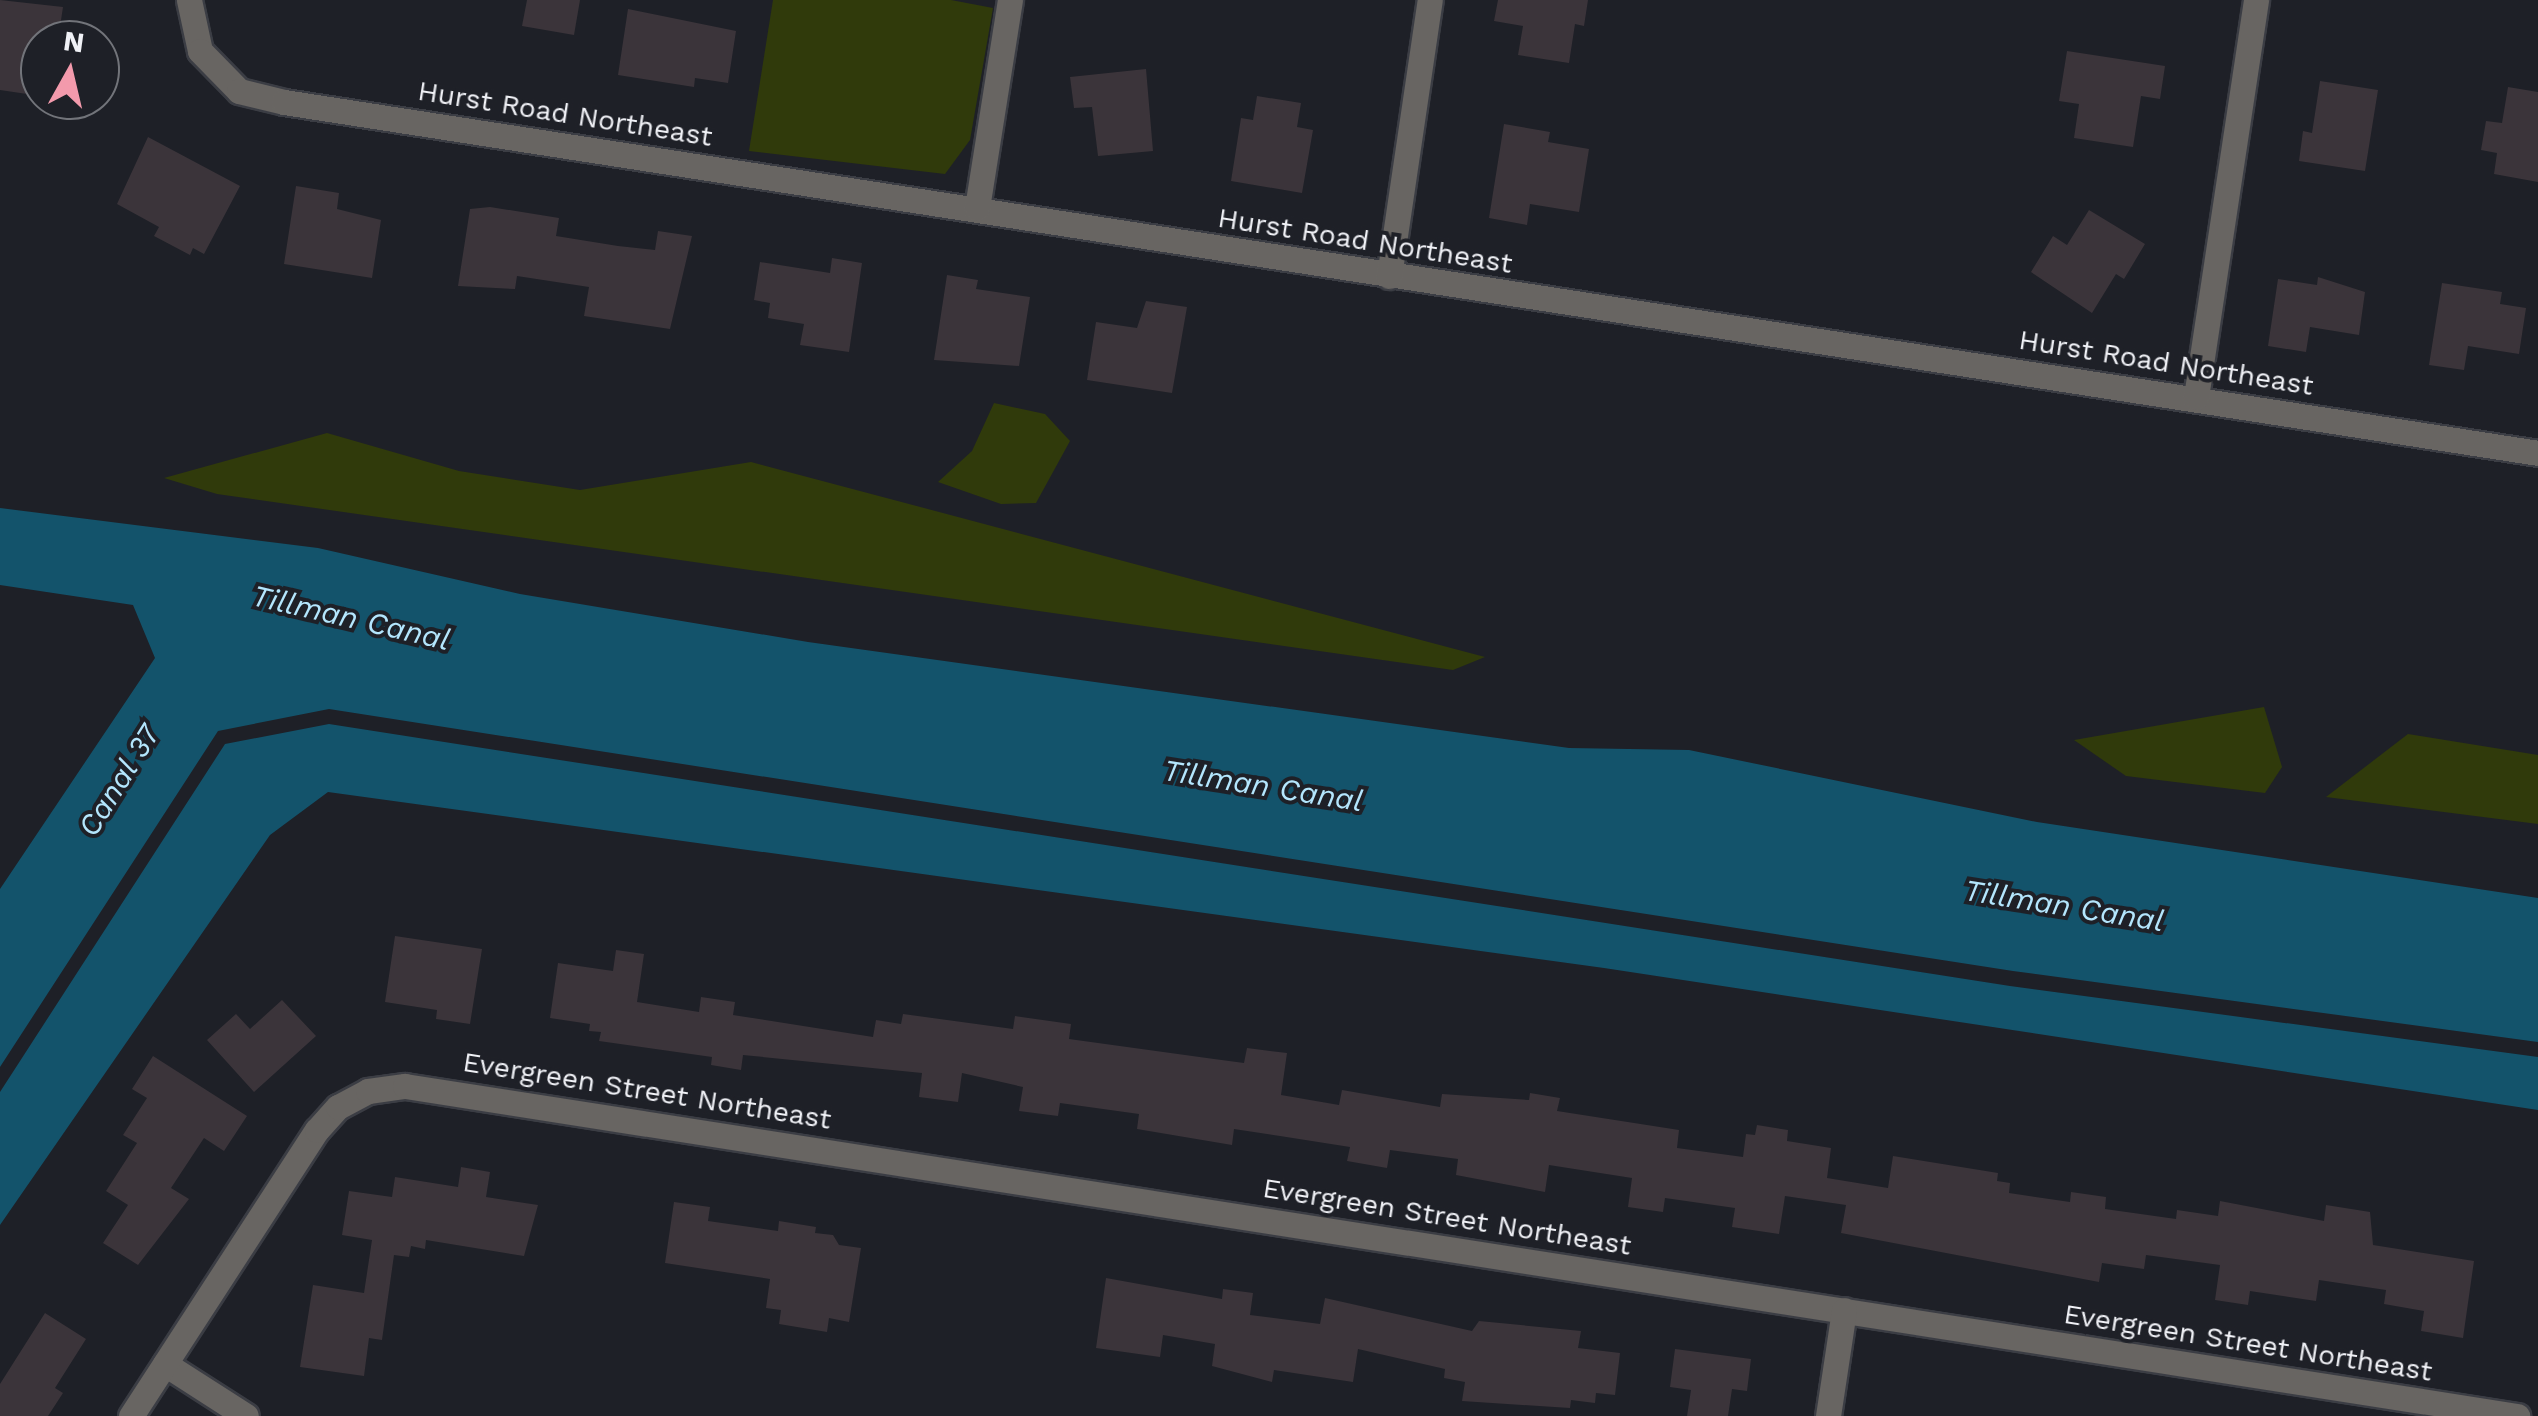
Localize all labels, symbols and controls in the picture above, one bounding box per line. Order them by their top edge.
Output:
north arrow [20,20,120,120]
text: N [61,24,87,60]
street label: Hurst Road Northeast [415,74,715,154]
street label: Hurst Road Northeast [1215,201,1515,281]
street label: Hurst Road Northeast [2016,323,2316,403]
water label: Tillman Canal [249,578,453,658]
water label: Canal 37 [70,718,168,844]
water label: Tillman Canal [1161,752,1365,820]
water label: Tillman Canal [1962,872,2166,940]
street label: Evergreen Street Northeast [460,1045,834,1137]
street label: Evergreen Street Northeast [1260,1171,1634,1263]
street label: Evergreen Street Northeast [2061,1297,2435,1389]

